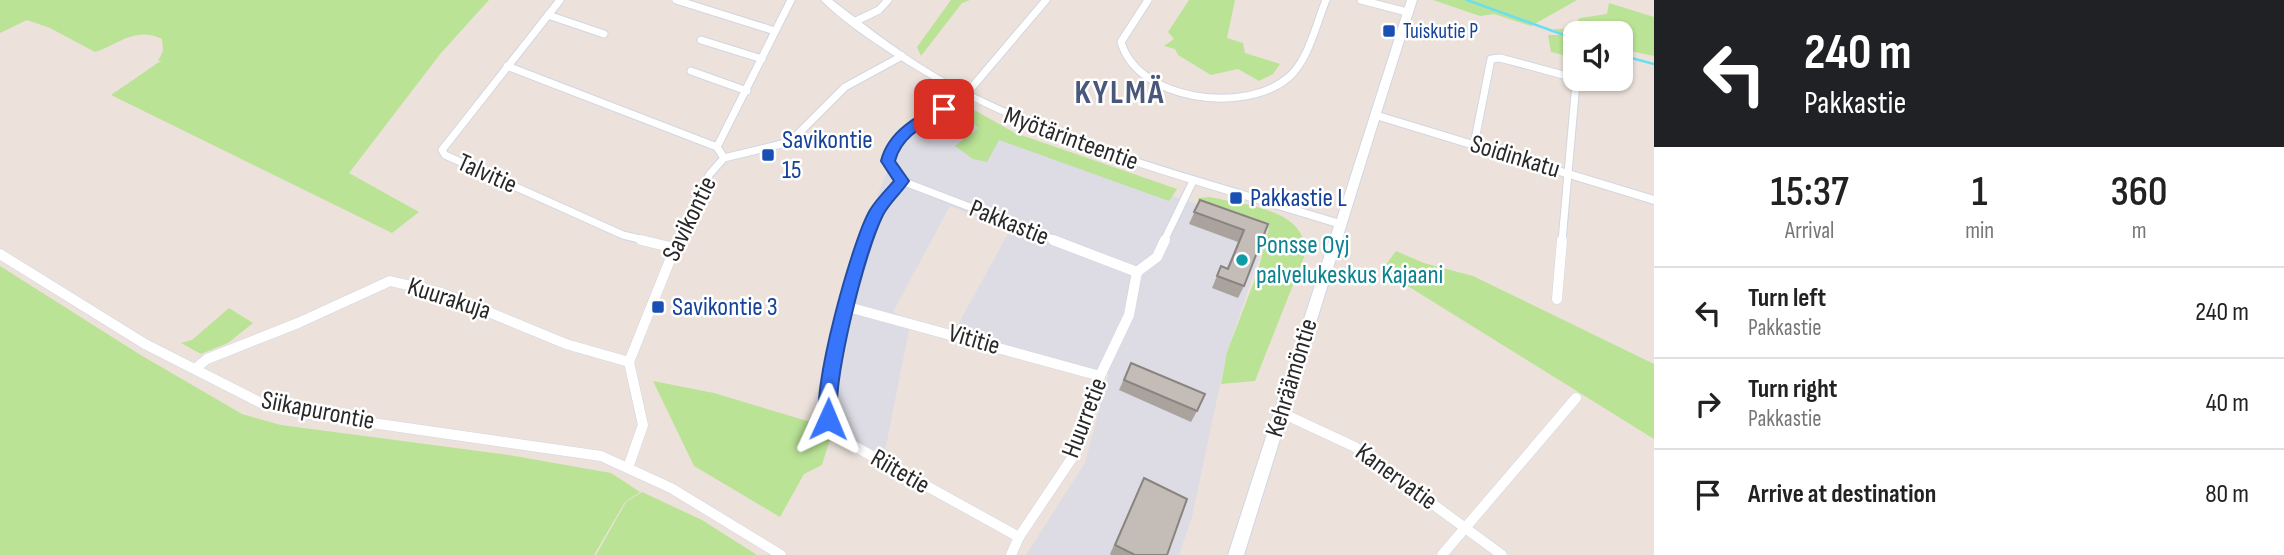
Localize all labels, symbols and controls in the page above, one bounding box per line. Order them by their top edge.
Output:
place label: Tuiskutie P [1403,19,1478,44]
map controls [1563,21,1633,91]
button: sound [1563,21,1633,91]
marker: Tuiskutie P [1381,23,1397,39]
text: 240 m [1804,24,1912,83]
icon: left [1689,28,1780,119]
district label: KYLMÄ [1074,73,1166,113]
pin [914,79,974,139]
text: Pakkastie [1804,84,1906,123]
icon: arrive [925,90,963,128]
street label: Myötärinteentie [1000,100,1142,178]
place label: Savikontie 15 [782,125,873,186]
street label: Soidinkatu [1466,129,1564,185]
street label: Talvitie [452,147,522,201]
marker: Savikontie 15 [760,147,776,163]
text: 15:37 [1770,167,1849,218]
text: 1 [1972,167,1988,218]
text: 360 [2111,167,2168,218]
street label: Savikontie [656,171,724,267]
place label: Pakkastie L [1250,183,1347,214]
marker: Pakkastie L [1228,190,1244,206]
street label: Pakkastie [965,193,1053,253]
text: Arrival [1785,217,1834,245]
text: min [1965,217,1994,245]
text: m [2132,217,2146,245]
place label: Ponsse Oyj palvelukeskus Kajaani [1256,230,1443,291]
marker: Ponsse Oyj palvelukeskus Kajaani [1234,252,1250,268]
street label: Kuurakuja [403,271,495,327]
text: Turn left [1748,283,1826,314]
place label: Savikontie 3 [672,292,778,323]
icon: left [1689,294,1727,332]
text: 240 m [2195,297,2249,328]
marker: Savikontie 3 [650,299,666,315]
text: Pakkastie [1748,314,1822,342]
street label: Kehräämöntie [1259,315,1325,441]
street label: Vititie [944,318,1004,362]
street label: Huurretie [1056,374,1114,462]
text: Turn right [1748,374,1837,405]
position arrow [791,382,865,456]
street label: Siikapurontie [259,385,377,437]
icon: right [1689,385,1727,423]
text: 40 m [2206,388,2249,419]
text: Pakkastie [1748,405,1822,433]
street label: Kanervatie [1349,437,1443,517]
street label: Riitetie [865,443,935,501]
icon: arrive [1689,476,1727,514]
text: Arrive at destination [1748,479,1936,510]
text: 80 m [2205,479,2249,510]

